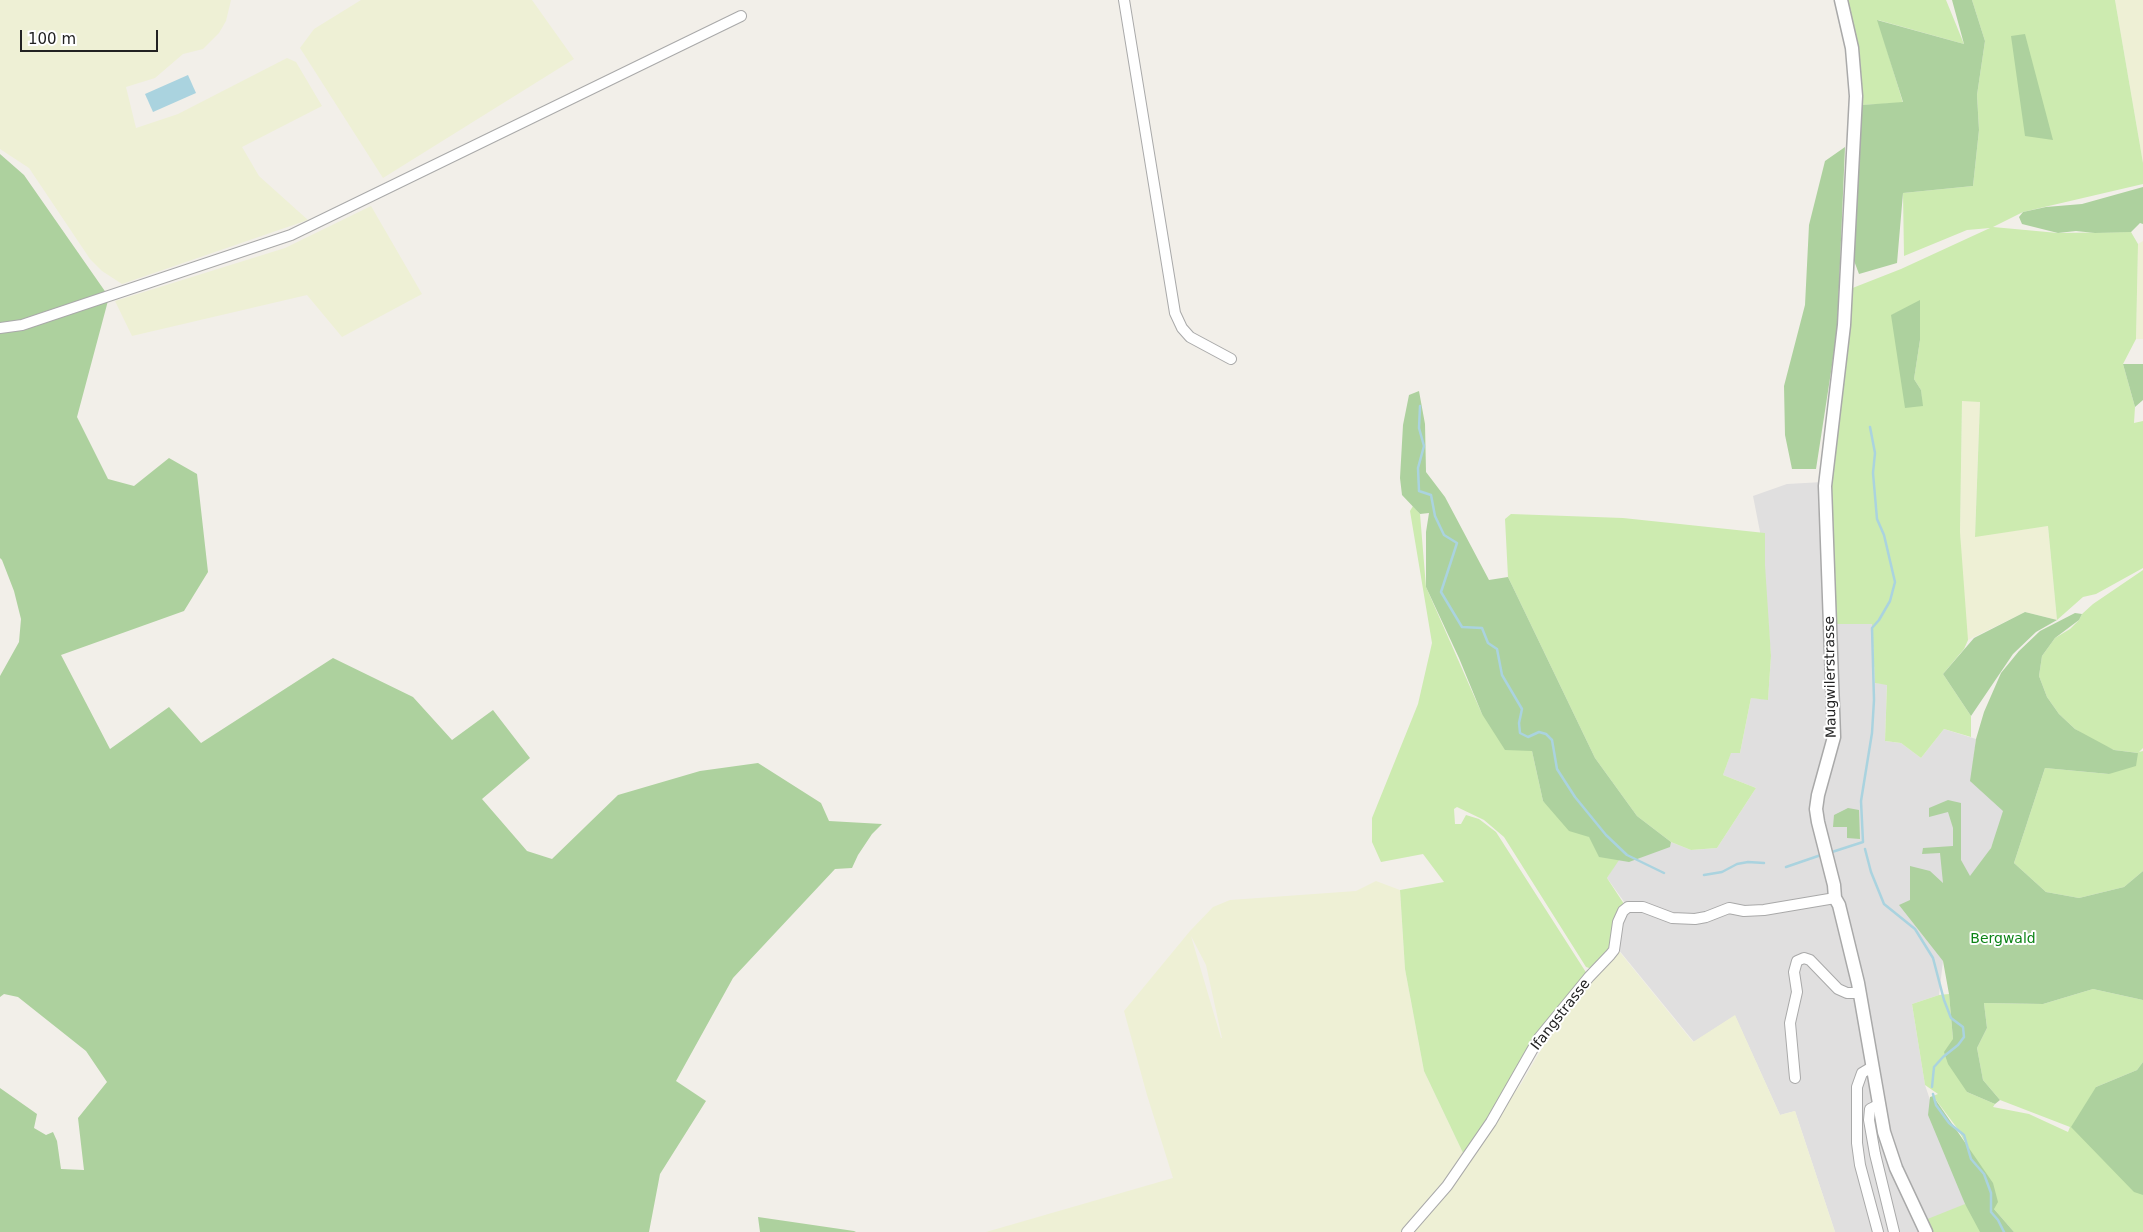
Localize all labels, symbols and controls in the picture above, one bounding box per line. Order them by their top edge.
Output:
scale bar [22,20,160,52]
text: 100 m [28,30,76,48]
street label: Maugwilerstrasse [1822,616,1840,738]
park label: Bergwald [1970,931,2036,947]
street label: Ifangstrasse [1528,976,1594,1054]

